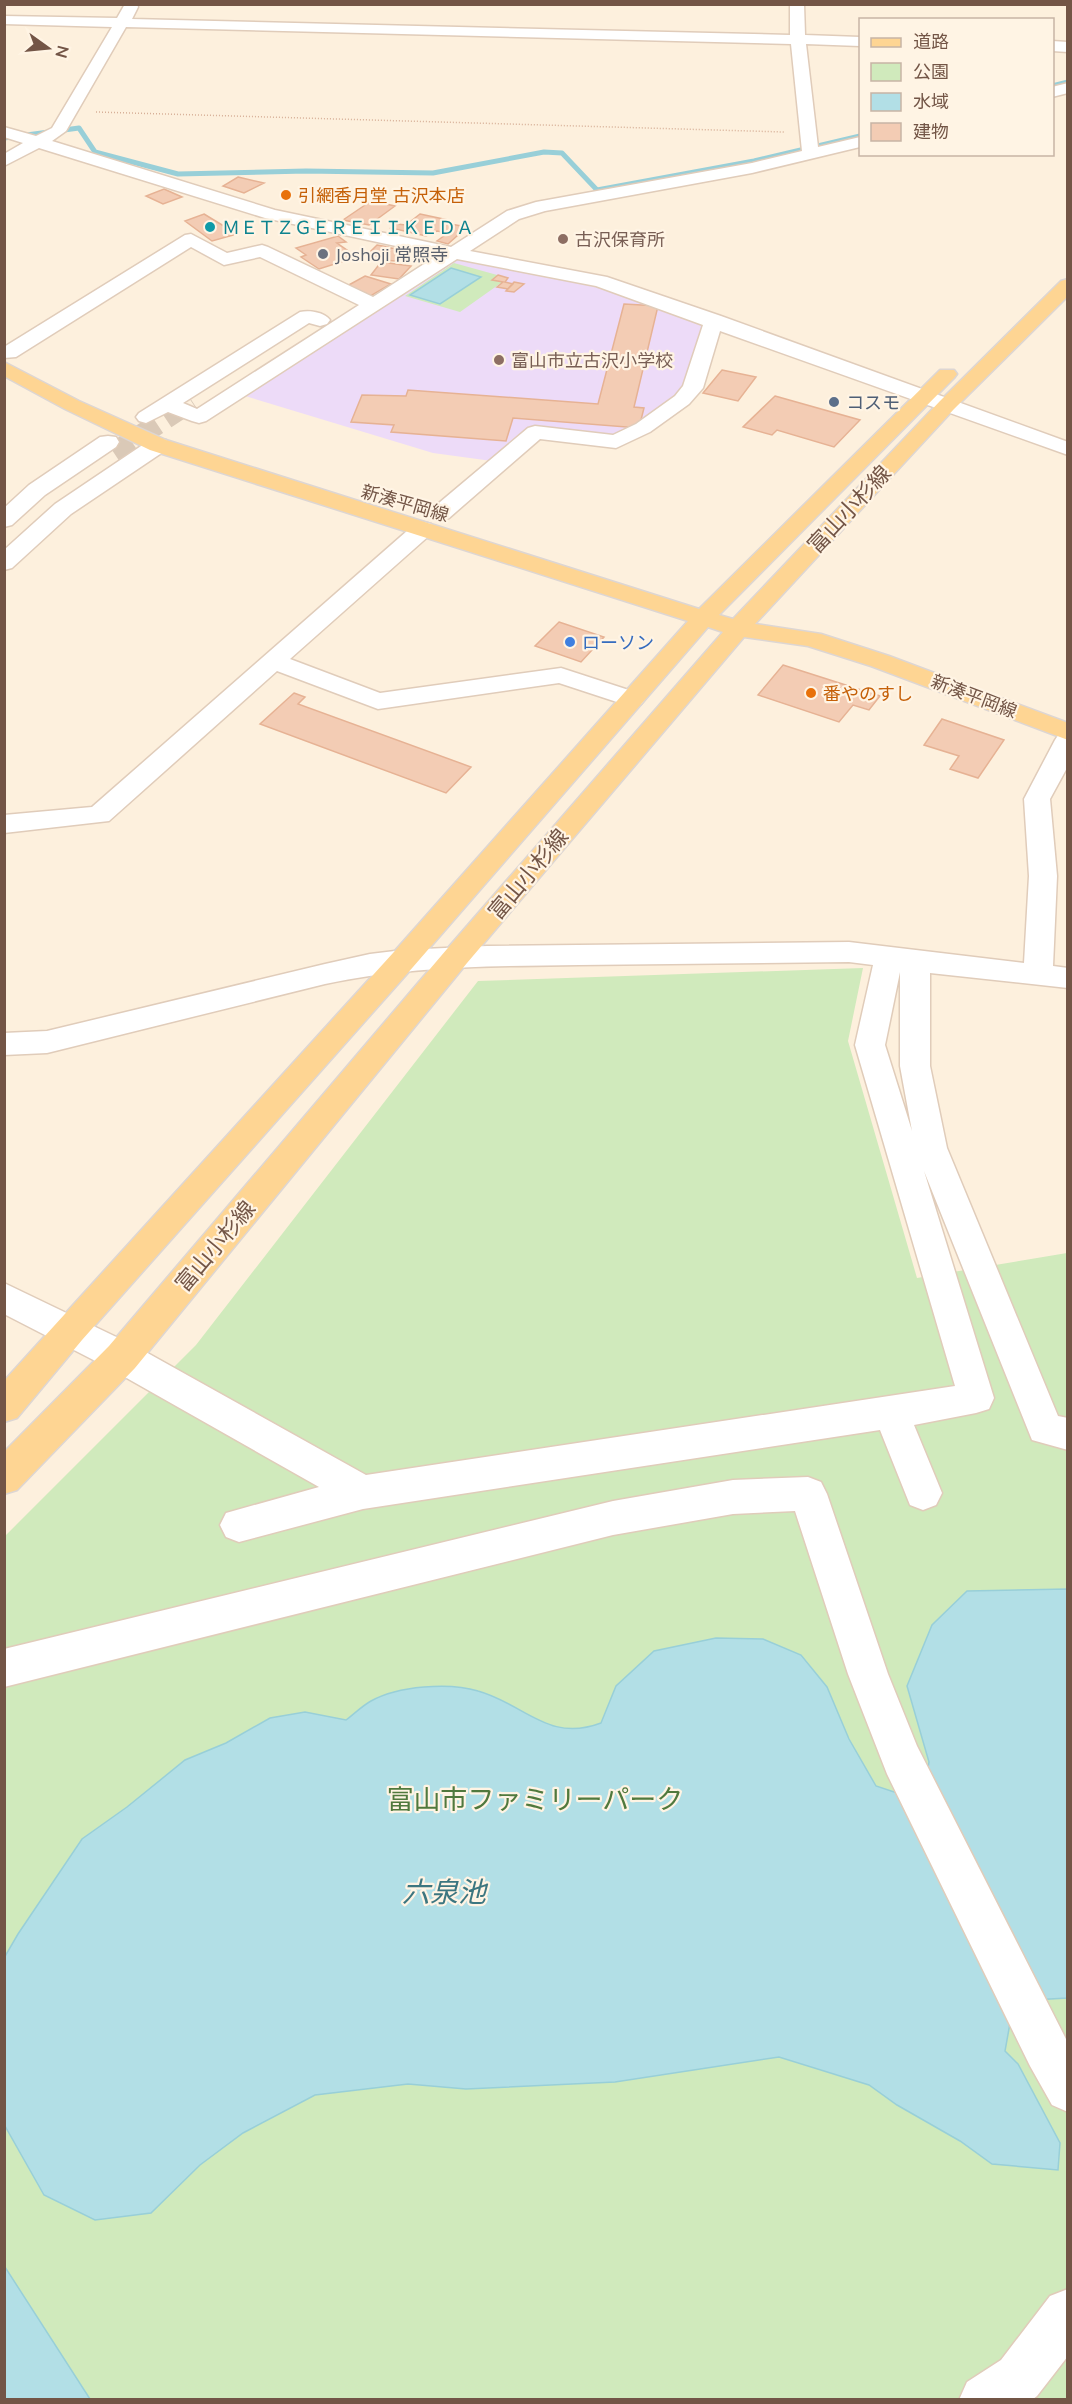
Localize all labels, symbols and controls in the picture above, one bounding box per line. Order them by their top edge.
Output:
north arrow [18,18,78,78]
legend [859,18,1054,156]
text: 道路 [913,30,949,53]
text: N [51,43,74,60]
text: 公園 [913,60,949,83]
text: 水域 [913,90,949,113]
text: 建物 [913,120,949,143]
place label: 引網香月堂 古沢本店 [298,184,465,207]
marker: 引網香月堂 古沢本店 [279,188,293,202]
place label: ＭＥＴＺＧＥＲＥＩＩＫＥＤＡ [222,216,474,239]
marker: ＭＥＴＺＧＥＲＥＩＩＫＥＤＡ [203,220,217,234]
place label: 古沢保育所 [575,228,665,251]
marker: 古沢保育所 [556,232,570,246]
place label: Joshoji 常照寺 [335,243,448,266]
marker: Joshoji 常照寺 [316,247,330,261]
place label: 富山市立古沢小学校 [511,349,673,372]
marker: 富山市立古沢小学校 [492,353,506,367]
place label: コスモ [846,391,900,414]
marker: コスモ [827,395,841,409]
street label: 富山小杉線 [801,459,897,559]
street label: 新湊平岡線 [359,480,451,526]
place label: ローソン [582,631,654,654]
marker: ローソン [563,635,577,649]
street label: 新湊平岡線 [928,669,1020,723]
place label: 番やのすし [823,682,913,705]
marker: 番やのすし [804,686,818,700]
street label: 富山小杉線 [482,823,574,925]
street label: 富山小杉線 [169,1195,261,1297]
park label: 富山市ファミリーパーク [387,1782,683,1816]
water label: 六泉池 [402,1874,489,1909]

